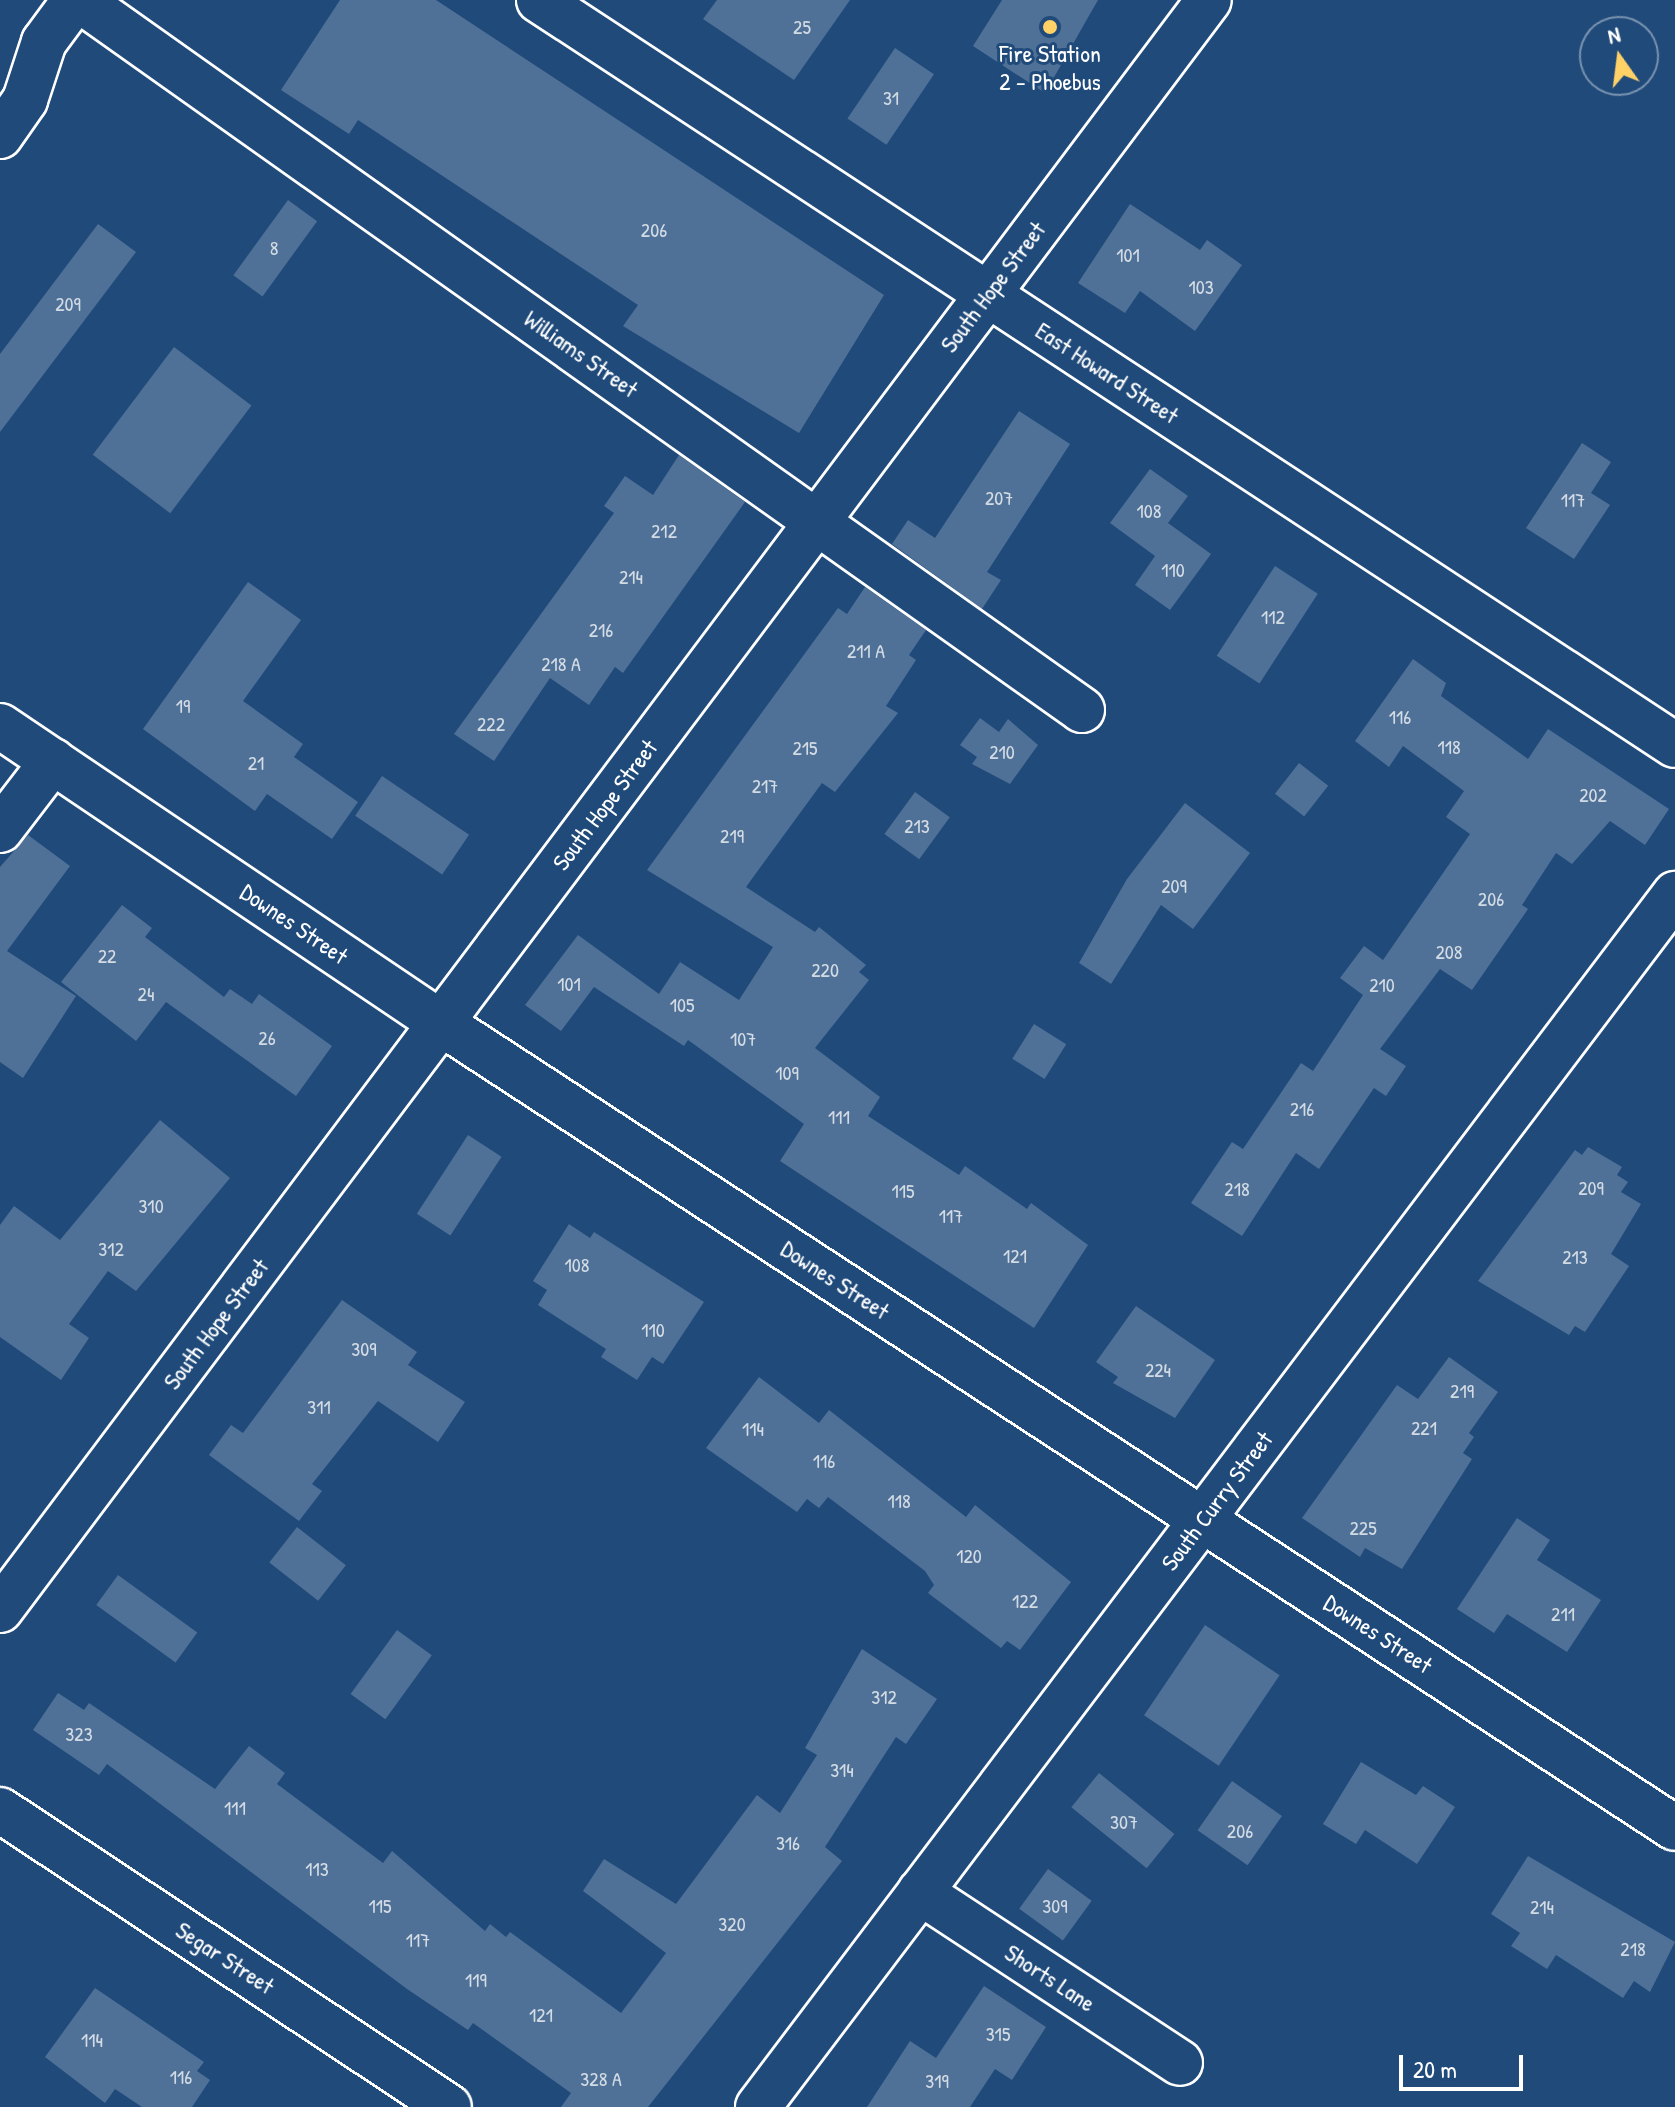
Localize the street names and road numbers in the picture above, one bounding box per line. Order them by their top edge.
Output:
street label: South Hope Street [934,216,1052,358]
street label: Williams Street [519,304,643,404]
street label: East Howard Street [1030,316,1184,430]
street label: South Hope Street [546,734,664,876]
street label: Downes Street [235,878,353,970]
street label: Downes Street [775,1234,895,1326]
street label: South Hope Street [157,1253,275,1395]
street label: South Curry Street [1155,1426,1279,1576]
street label: Downes Street [1318,1588,1438,1680]
street label: Segar Street [170,1916,280,2000]
street label: Shorts Lane [999,1938,1101,2018]

